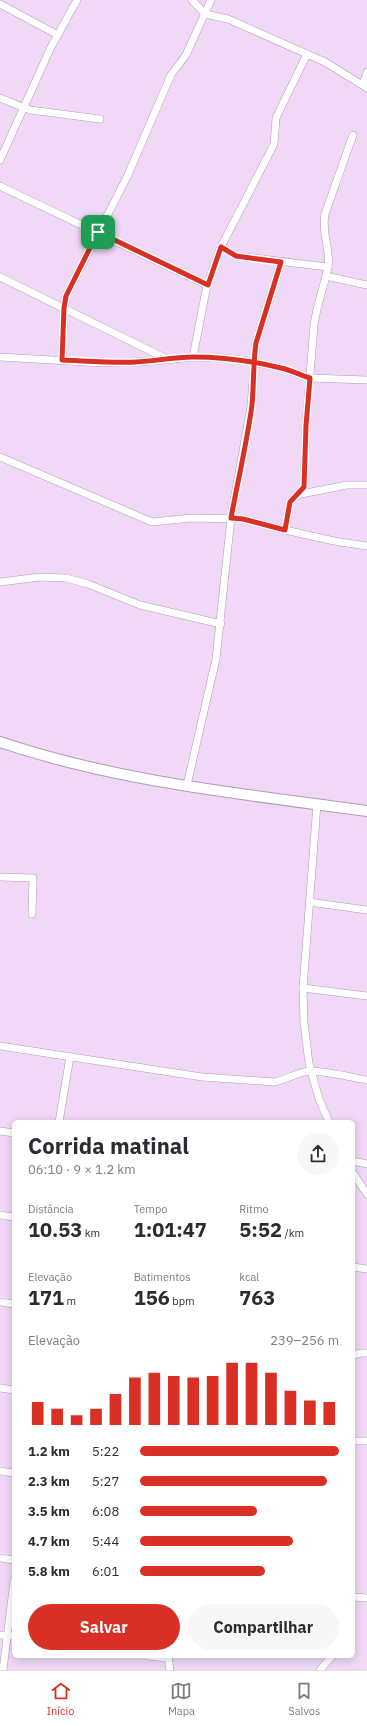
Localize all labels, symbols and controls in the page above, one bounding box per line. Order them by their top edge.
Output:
pin [81,215,115,249]
icon: arrive [87,221,109,243]
text: Corrida matinal [28,1131,189,1160]
button: share [297,1133,339,1175]
text: 06:10 · 9 × 1.2 km [28,1161,136,1178]
text: Distância [28,1202,74,1216]
text: Tempo [134,1202,167,1216]
text: Ritmo [239,1202,269,1216]
text: 10.53 [28,1216,82,1243]
text: 1:01:47 [134,1216,207,1243]
text: 5:52 [239,1216,282,1243]
text: km [82,1226,100,1240]
text: /km [282,1226,304,1240]
text: Elevação [28,1270,72,1284]
text: Batimentos [134,1270,191,1284]
text: kcal [239,1270,259,1284]
text: 171 [28,1284,64,1311]
text: 156 [134,1284,170,1311]
text: 763 [239,1284,275,1311]
text: m [64,1294,76,1308]
text: bpm [170,1294,195,1308]
text: Elevação [28,1332,80,1349]
text: 239–256 m [270,1332,339,1349]
text: 1.2 km [28,1443,70,1460]
text: 5:22 [92,1443,119,1460]
text: 2.3 km [28,1473,70,1490]
text: 5:27 [92,1473,119,1490]
text: 3.5 km [28,1503,70,1520]
text: 6:08 [92,1503,119,1520]
text: 4.7 km [28,1533,70,1550]
text: 5:44 [92,1533,119,1550]
text: 5.8 km [28,1563,70,1580]
text: 6:01 [92,1563,119,1580]
button: Salvar [28,1604,180,1650]
button: Compartilhar [188,1604,339,1650]
tab: Início [47,1680,75,1718]
tab: Mapa [168,1680,195,1718]
tab: Salvos [288,1680,320,1718]

